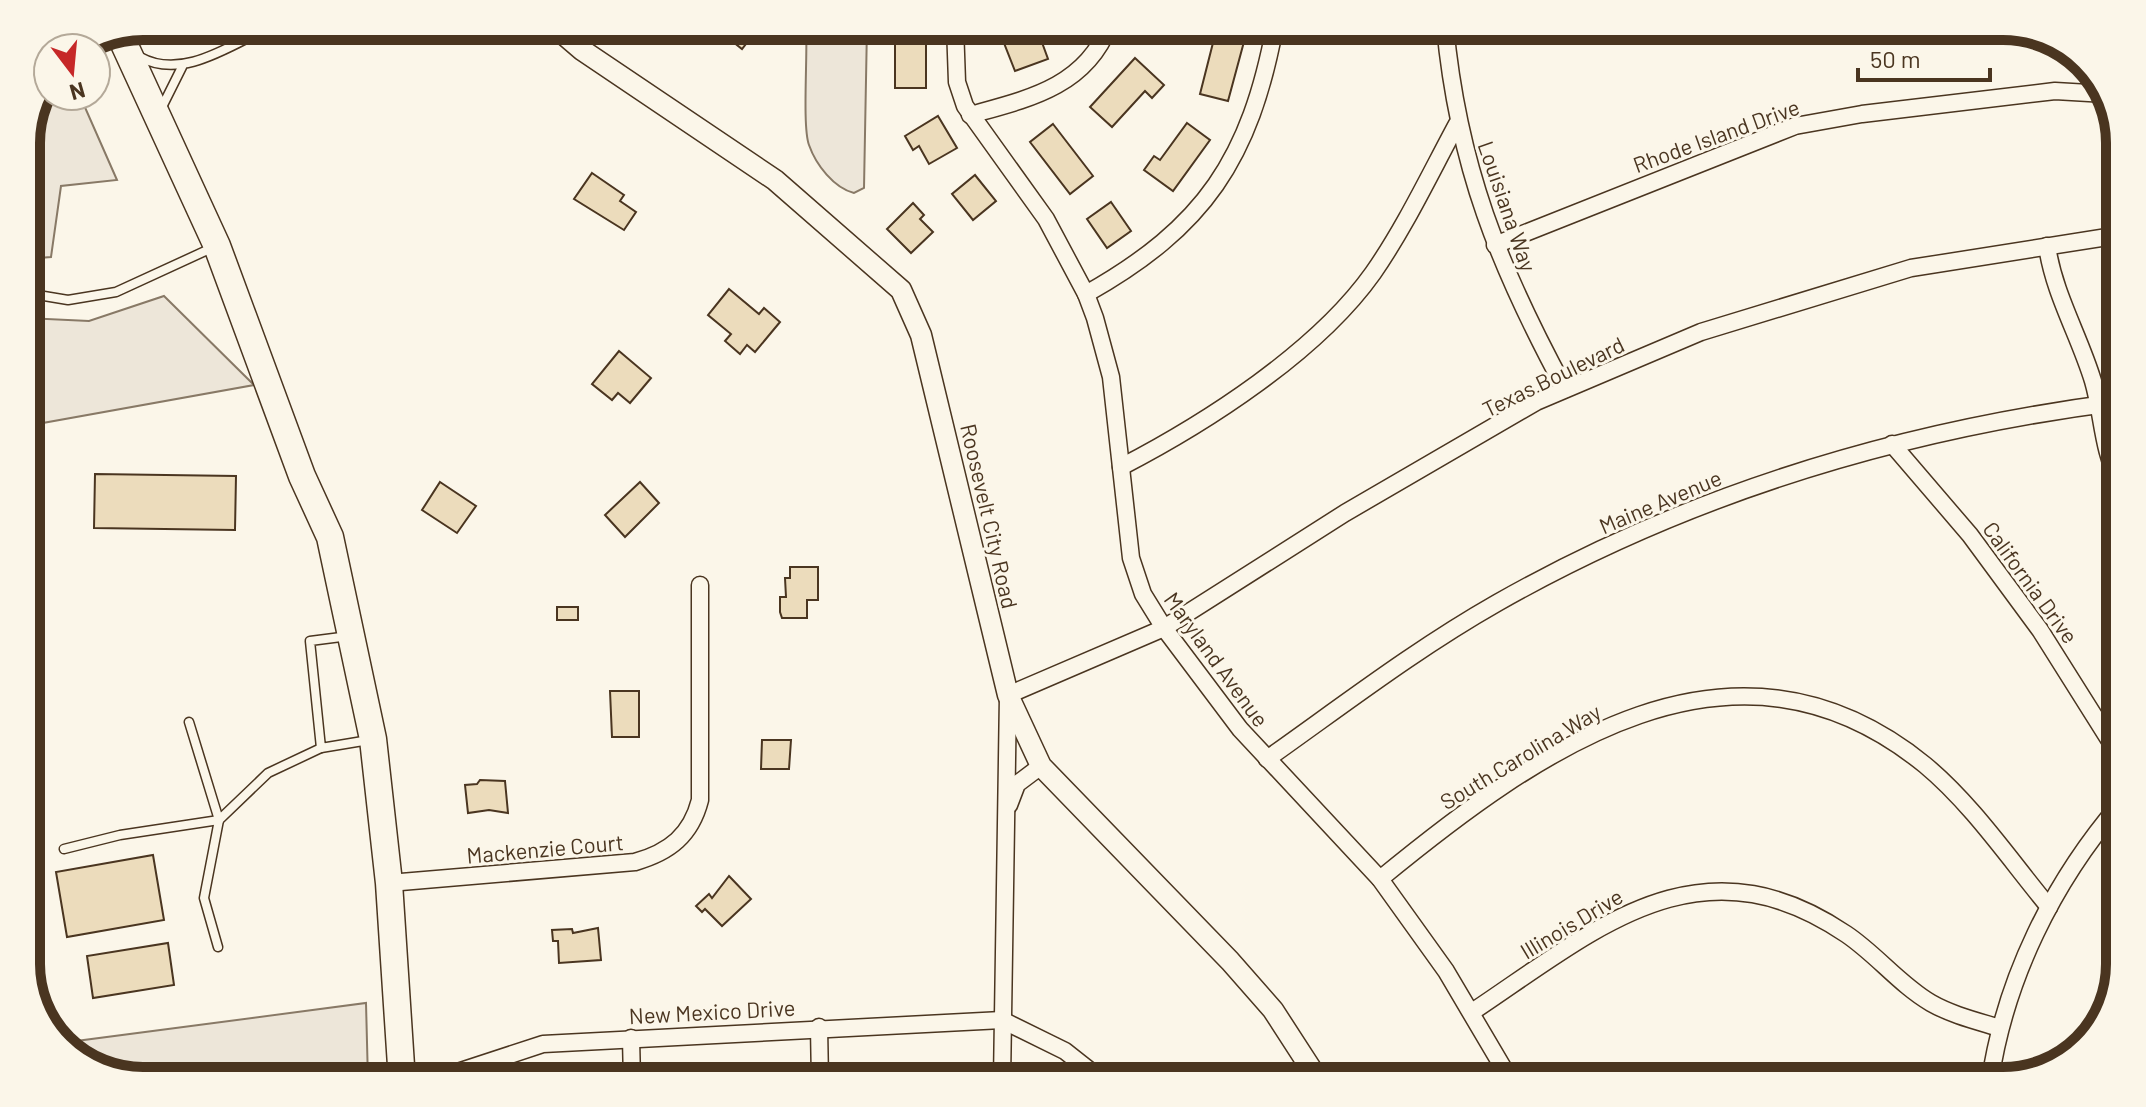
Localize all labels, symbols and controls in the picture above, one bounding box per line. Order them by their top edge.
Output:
north arrow [32,32,112,112]
scale bar [1858,32,1990,82]
text: 50 m [1870,44,1921,73]
text: N [67,78,88,107]
street label: Rhode Island Drive [1629,93,1803,177]
street label: Louisiana Way [1474,137,1542,275]
street label: Texas Boulevard [1478,330,1628,422]
street label: Roosevelt City Road [956,421,1024,611]
street label: Maine Avenue [1595,464,1725,538]
street label: California Drive [1978,516,2084,648]
street label: Maryland Avenue [1159,587,1275,731]
street label: South Carolina Way [1435,698,1605,814]
street label: Mackenzie Court [465,828,625,868]
street label: Illinois Drive [1515,882,1627,964]
street label: New Mexico Drive [628,994,796,1028]

